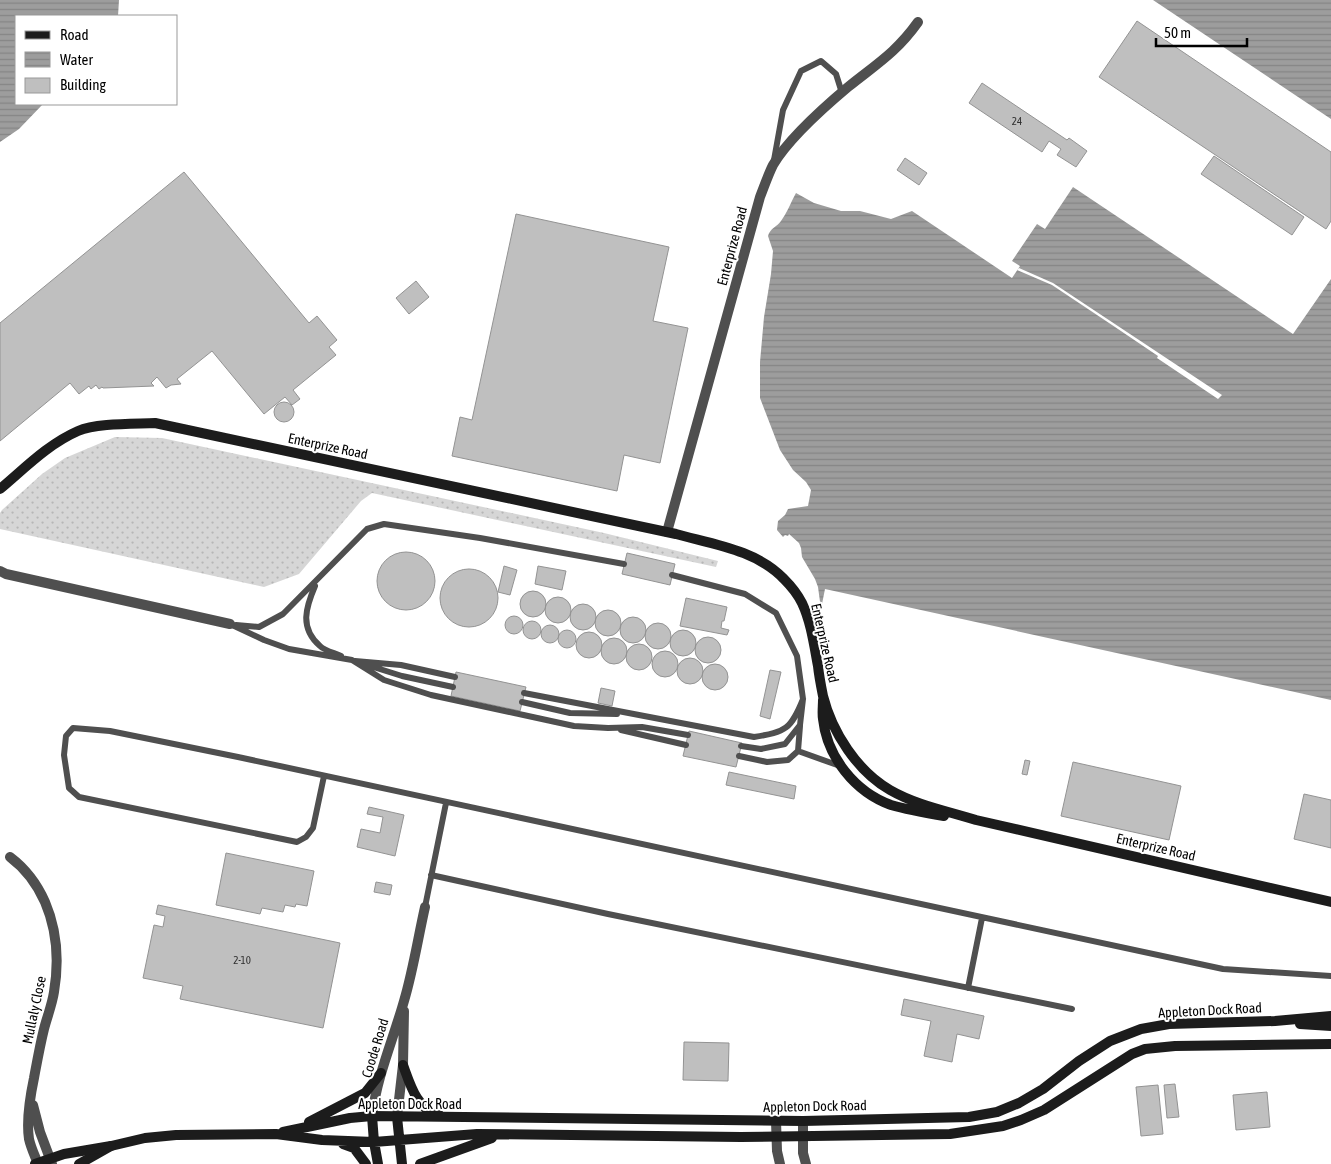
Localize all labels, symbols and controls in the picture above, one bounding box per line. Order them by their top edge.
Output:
legend [15,15,178,105]
scale bar [1156,15,1247,47]
text: 50 m [1164,24,1191,41]
text: Road [60,26,89,43]
text: Water [60,51,93,68]
text: Building [60,76,106,93]
house number: 24 [1012,115,1022,127]
street label: Enterprize Road [714,205,750,287]
street label: Enterprize Road [287,430,369,462]
street label: Enterprize Road [808,602,842,684]
street label: Enterprize Road [1115,830,1197,864]
house number: 2-10 [233,954,251,966]
street label: Mullaly Close [19,975,49,1045]
street label: Appleton Dock Road [1158,999,1262,1021]
street label: Coode Road [358,1016,392,1080]
street label: Appleton Dock Road [358,1096,462,1112]
street label: Appleton Dock Road [763,1097,867,1115]

